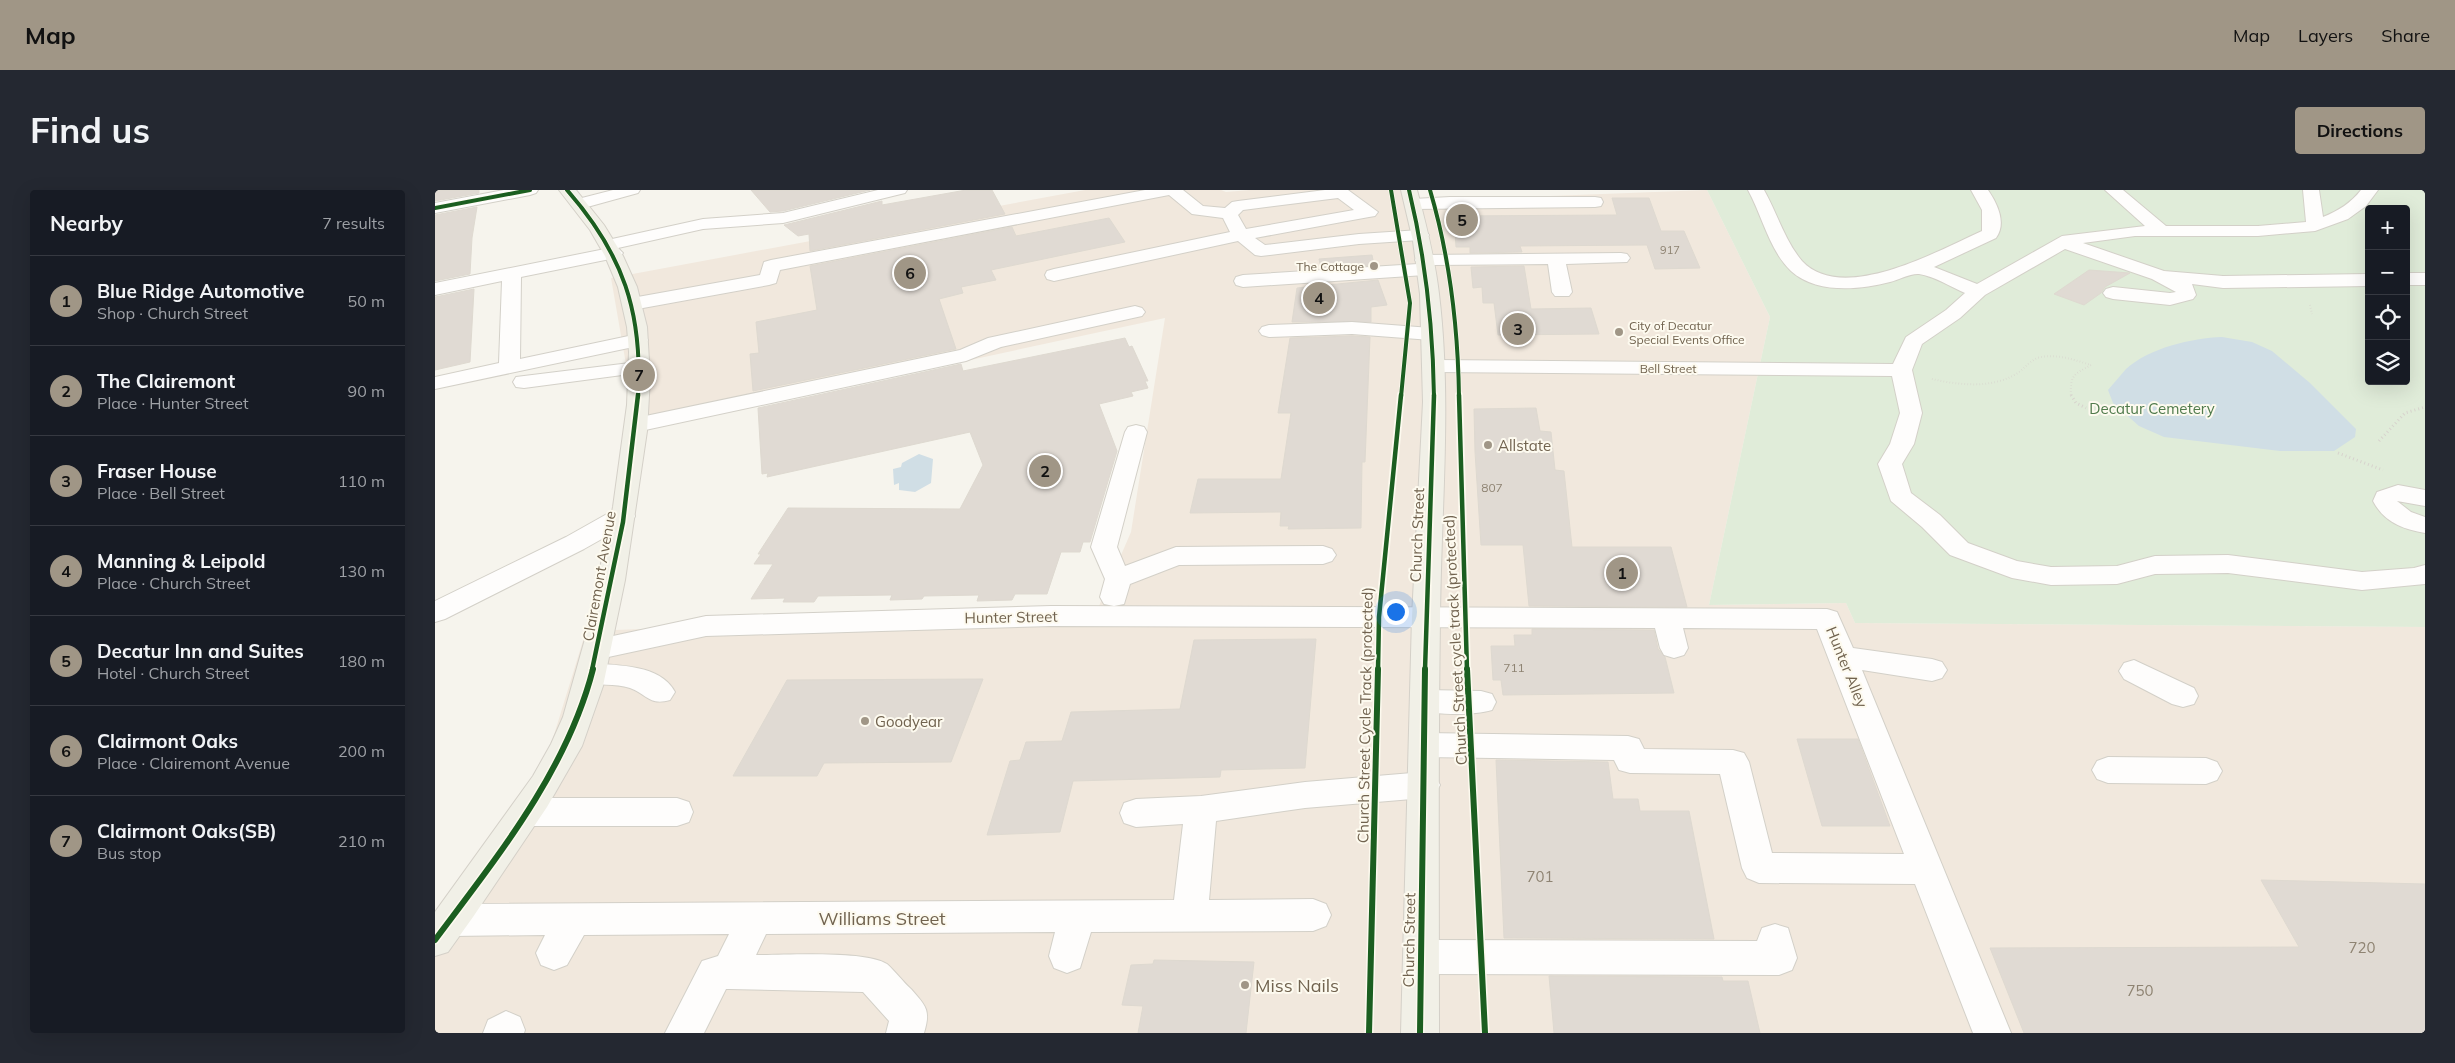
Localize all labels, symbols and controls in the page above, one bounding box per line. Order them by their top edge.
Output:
text: Map [25,20,76,50]
text: Map [2233,24,2270,47]
text: Layers [2298,24,2353,47]
text: Share [2381,24,2430,47]
button: Directions [2295,107,2425,154]
text: Find us [30,108,150,152]
pin: 5 [1446,201,1478,239]
map controls [2365,205,2410,385]
button: + [2365,205,2410,250]
text: Nearby [50,210,123,236]
text: 7 results [322,213,385,233]
house number: 917 [1660,243,1680,257]
button: − [2365,250,2410,295]
pin: 6 [894,254,926,292]
place label: The Cottage [1296,259,1364,274]
marker: The Cottage [1368,260,1380,272]
text: Blue Ridge Automotive [97,279,304,303]
pin: 4 [1303,279,1335,317]
text: 1 [61,291,71,311]
text: 50 m [348,291,385,311]
button: locate [2365,295,2410,340]
text: Shop · Church Street [97,303,248,323]
pin: 3 [1502,310,1534,348]
place label: City of Decatur Special Events Office [1629,318,1745,347]
marker: City of Decatur Special Events Office [1613,326,1625,338]
button: layers [2365,340,2410,385]
pin: 7 [623,356,655,394]
street label: Bell Street [1640,361,1696,376]
text: The Clairemont [97,369,235,393]
text: 2 [61,381,71,401]
text: 90 m [348,381,385,401]
text: Place · Hunter Street [97,393,249,413]
park label: Decatur Cemetery [2089,399,2215,418]
place label: Allstate [1498,436,1551,455]
marker: Allstate [1482,439,1494,451]
pin: 2 [1029,452,1061,490]
text: Fraser House [97,459,217,483]
text: 3 [61,471,71,491]
text: 110 m [338,471,385,491]
house number: 807 [1481,480,1503,495]
text: Place · Bell Street [97,483,225,503]
street label: Church Street [1406,487,1428,583]
street label: Clairemont Avenue [578,509,620,643]
street label: Church Street cycle track (protected) [1439,514,1471,766]
text: Manning & Leipold [97,549,266,573]
pin: 1 [1606,554,1638,592]
text: 4 [61,561,71,581]
text: 130 m [338,561,385,581]
text: Place · Church Street [97,573,250,593]
street label: Church Street Cycle Track (protected) [1353,587,1377,843]
your location [1383,599,1409,625]
street label: Hunter Street [964,607,1058,627]
street label: Hunter Alley [1822,624,1872,710]
text: Decatur Inn and Suites [97,639,304,663]
text: 5 [61,651,71,671]
text: 180 m [338,651,385,671]
house number: 711 [1503,660,1525,675]
text: Hotel · Church Street [97,663,249,683]
place label: Goodyear [875,712,943,731]
marker: Goodyear [859,715,871,727]
text: Clairmont Oaks [97,729,238,753]
text: 6 [61,741,71,761]
text: 200 m [338,741,385,761]
text: Place · Clairemont Avenue [97,753,290,773]
text: Clairmont Oaks(SB) [97,819,277,843]
text: 7 [61,831,71,851]
text: 210 m [338,831,385,851]
text: Bus stop [97,843,161,863]
house number: 701 [1526,867,1554,886]
street label: Church Street [1399,893,1419,987]
street label: Williams Street [818,907,946,930]
house number: 720 [2348,938,2376,957]
place label: Miss Nails [1255,974,1339,997]
marker: Miss Nails [1239,979,1251,991]
house number: 750 [2126,981,2154,1000]

